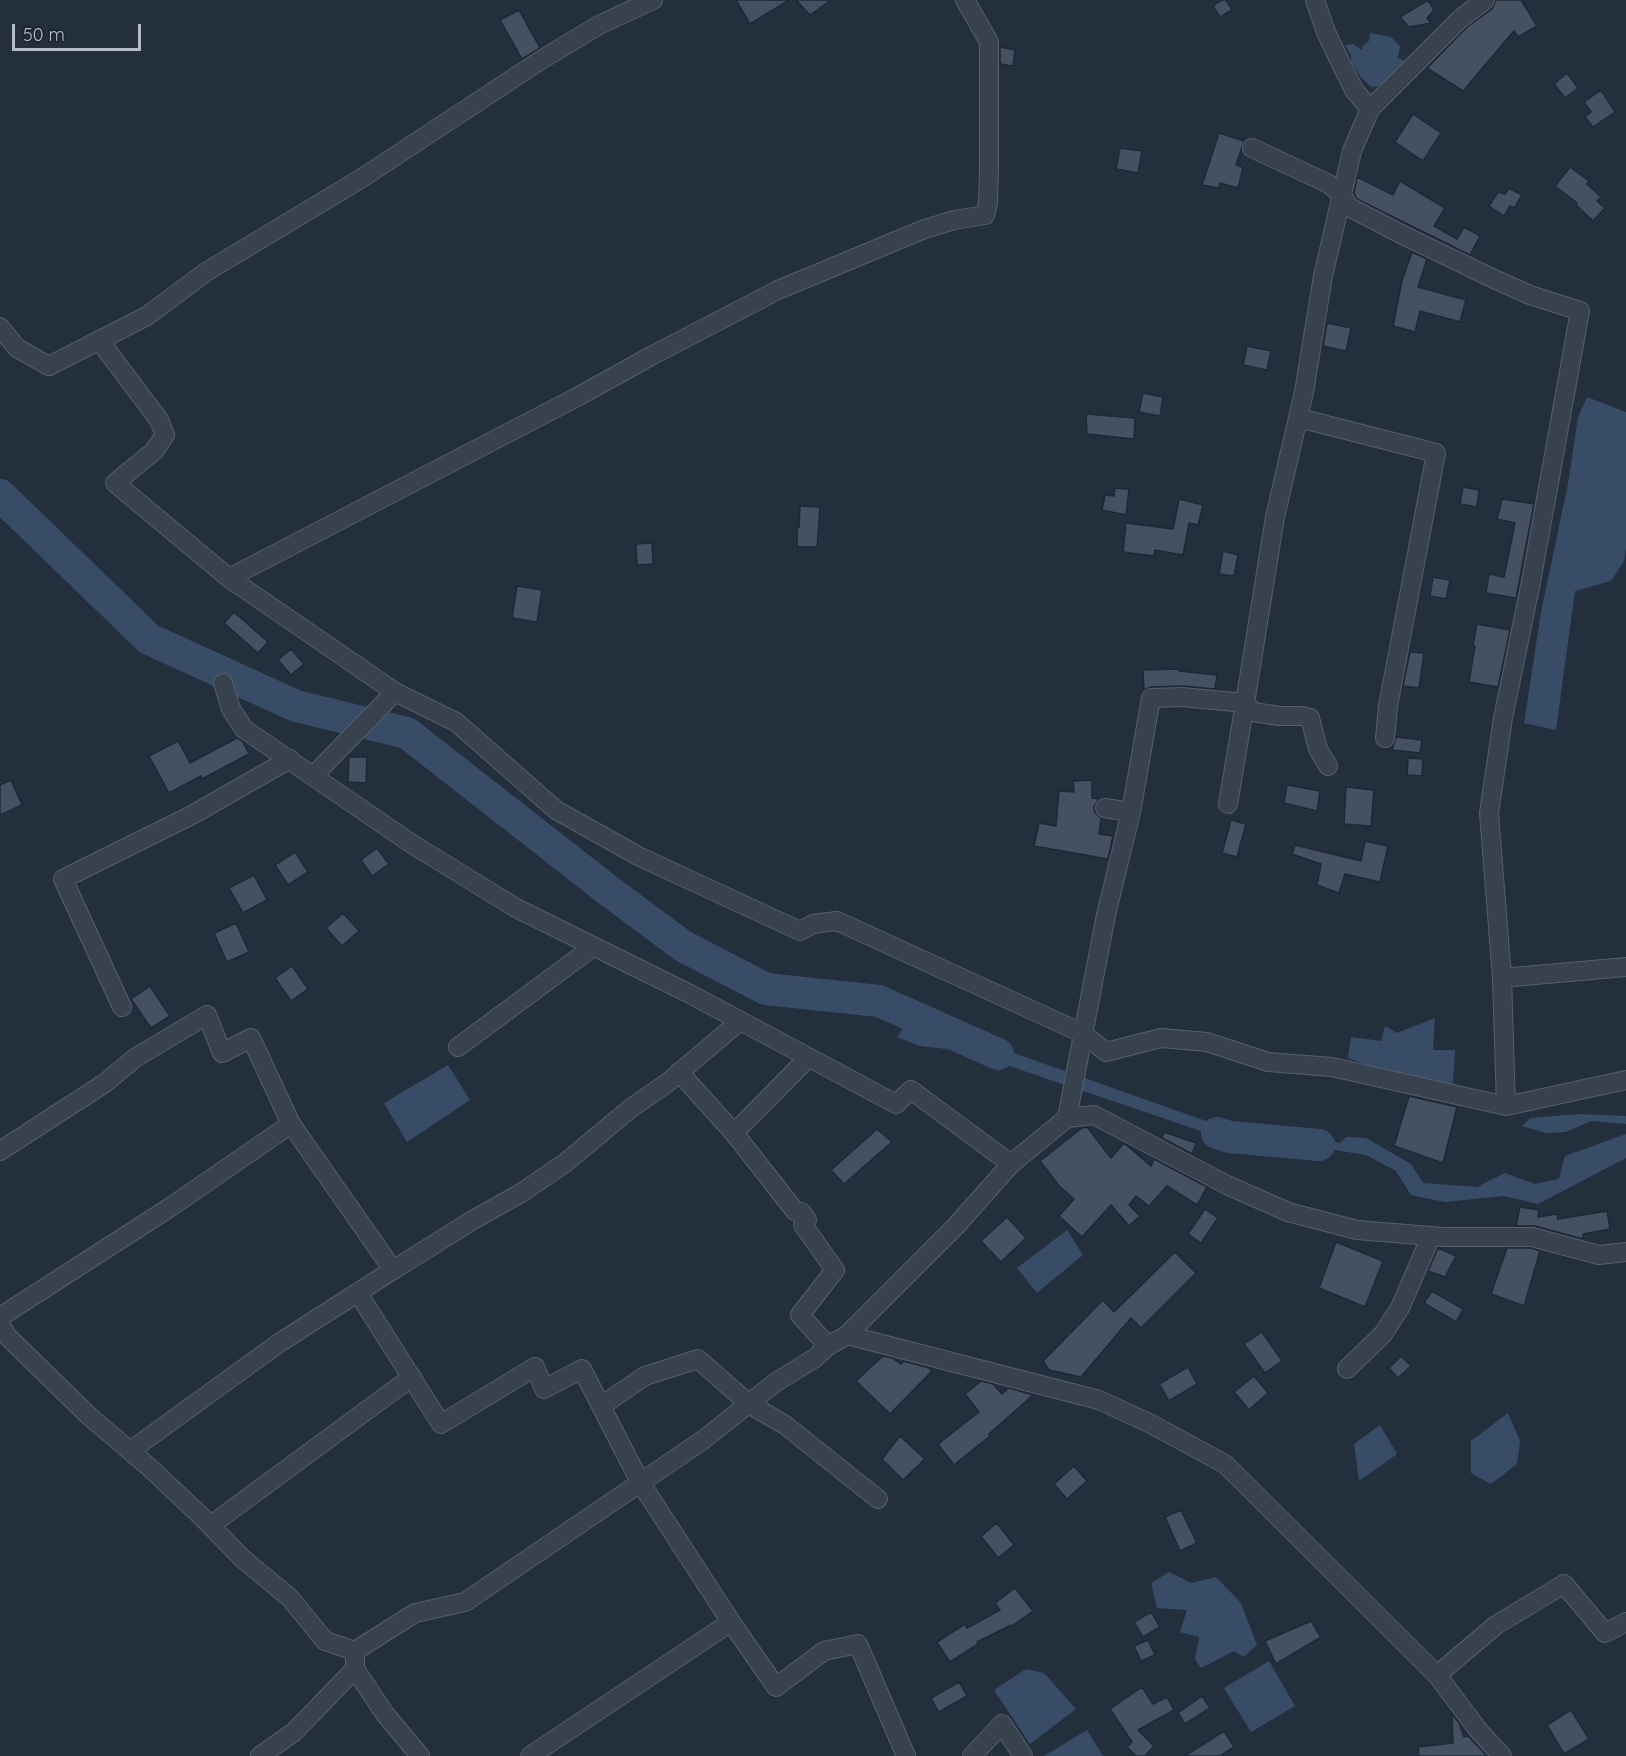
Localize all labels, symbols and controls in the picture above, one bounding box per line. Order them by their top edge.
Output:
scale bar [15,12,144,50]
text: 50 m [23,23,65,46]

